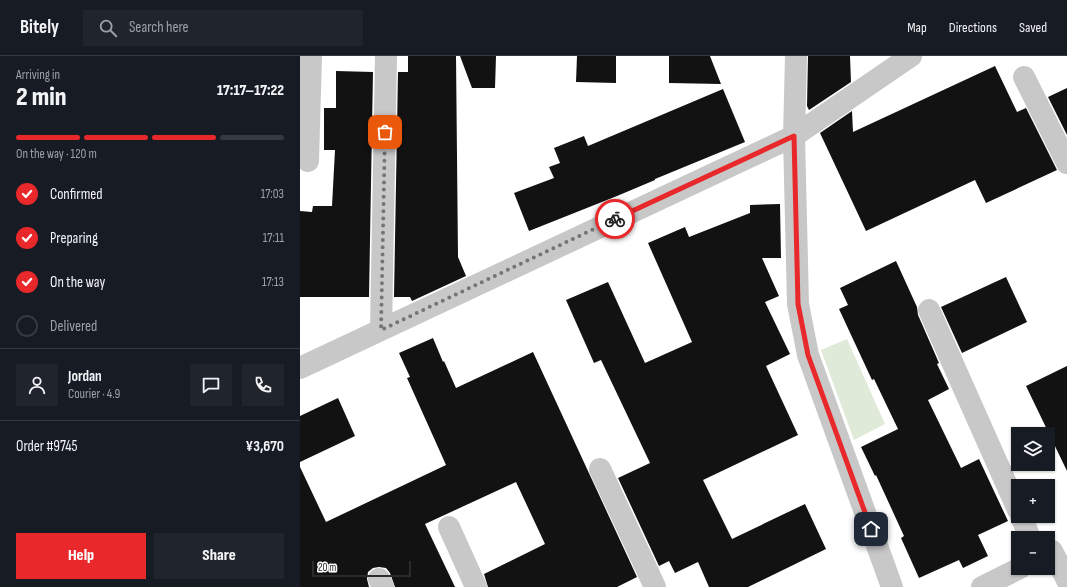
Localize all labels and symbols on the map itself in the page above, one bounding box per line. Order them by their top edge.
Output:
pin [368,115,402,149]
courier [595,199,635,239]
pin [854,512,888,546]
scale bar [312,559,411,578]

